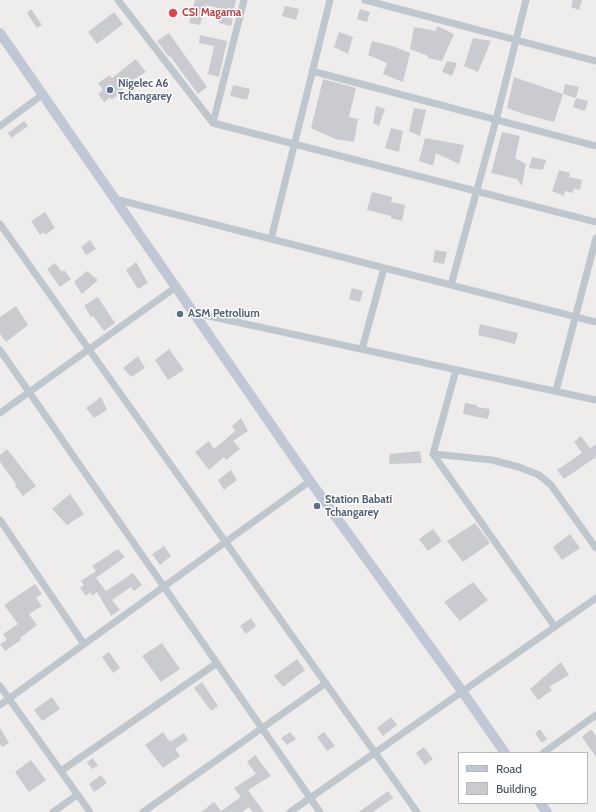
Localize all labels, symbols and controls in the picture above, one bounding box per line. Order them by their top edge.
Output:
place label: CSI Magama [182,6,241,20]
marker: CSI Magama [167,7,179,19]
place label: Nigelec A6 Tchangarey [118,77,172,103]
marker: Nigelec A6 Tchangarey [105,85,115,95]
place label: ASM Petrolium [188,307,260,321]
marker: ASM Petrolium [175,309,185,319]
place label: Station Babati Tchangarey [325,493,392,519]
marker: Station Babati Tchangarey [312,501,322,511]
legend [458,752,588,804]
text: Road [496,761,522,776]
text: Building [496,781,537,796]

